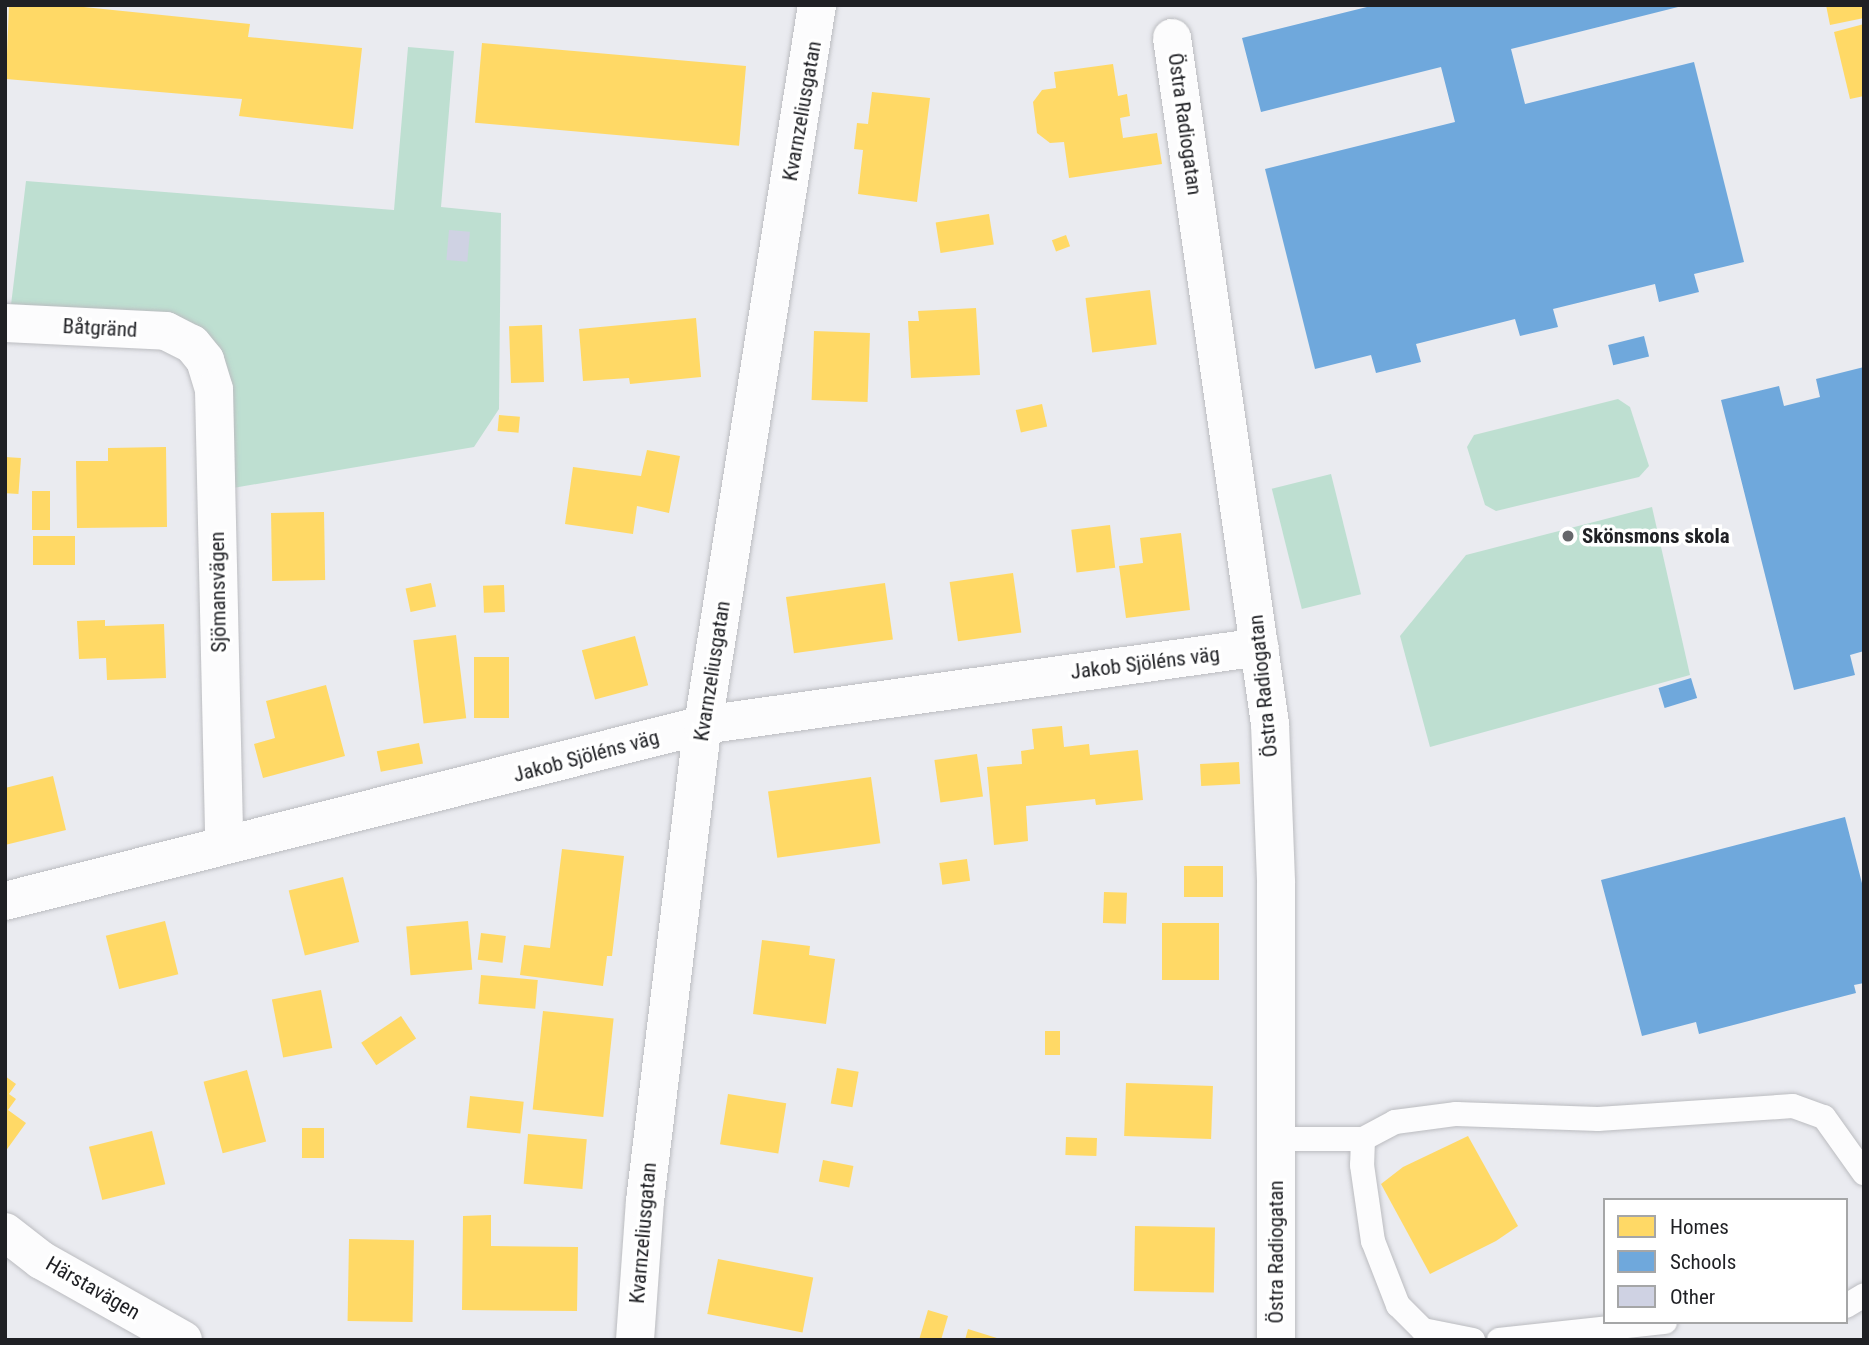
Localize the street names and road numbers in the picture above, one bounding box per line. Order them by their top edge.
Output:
street label: Kvarnzeliusgatan [777,39,827,183]
street label: Östra Radiogatan [1163,51,1207,197]
street label: Båtgränd [62,313,138,343]
street label: Sjömansvägen [204,531,232,653]
street label: Kvarnzeliusgatan [688,599,736,743]
street label: Östra Radiogatan [1243,614,1283,758]
street label: Jakob Sjöléns väg [1069,641,1221,685]
street label: Jakob Sjöléns väg [510,724,662,788]
street label: Kvarnzeliusgatan [624,1161,662,1305]
street label: Östra Radiogatan [1263,1180,1289,1324]
street label: Härstavägen [41,1251,145,1325]

